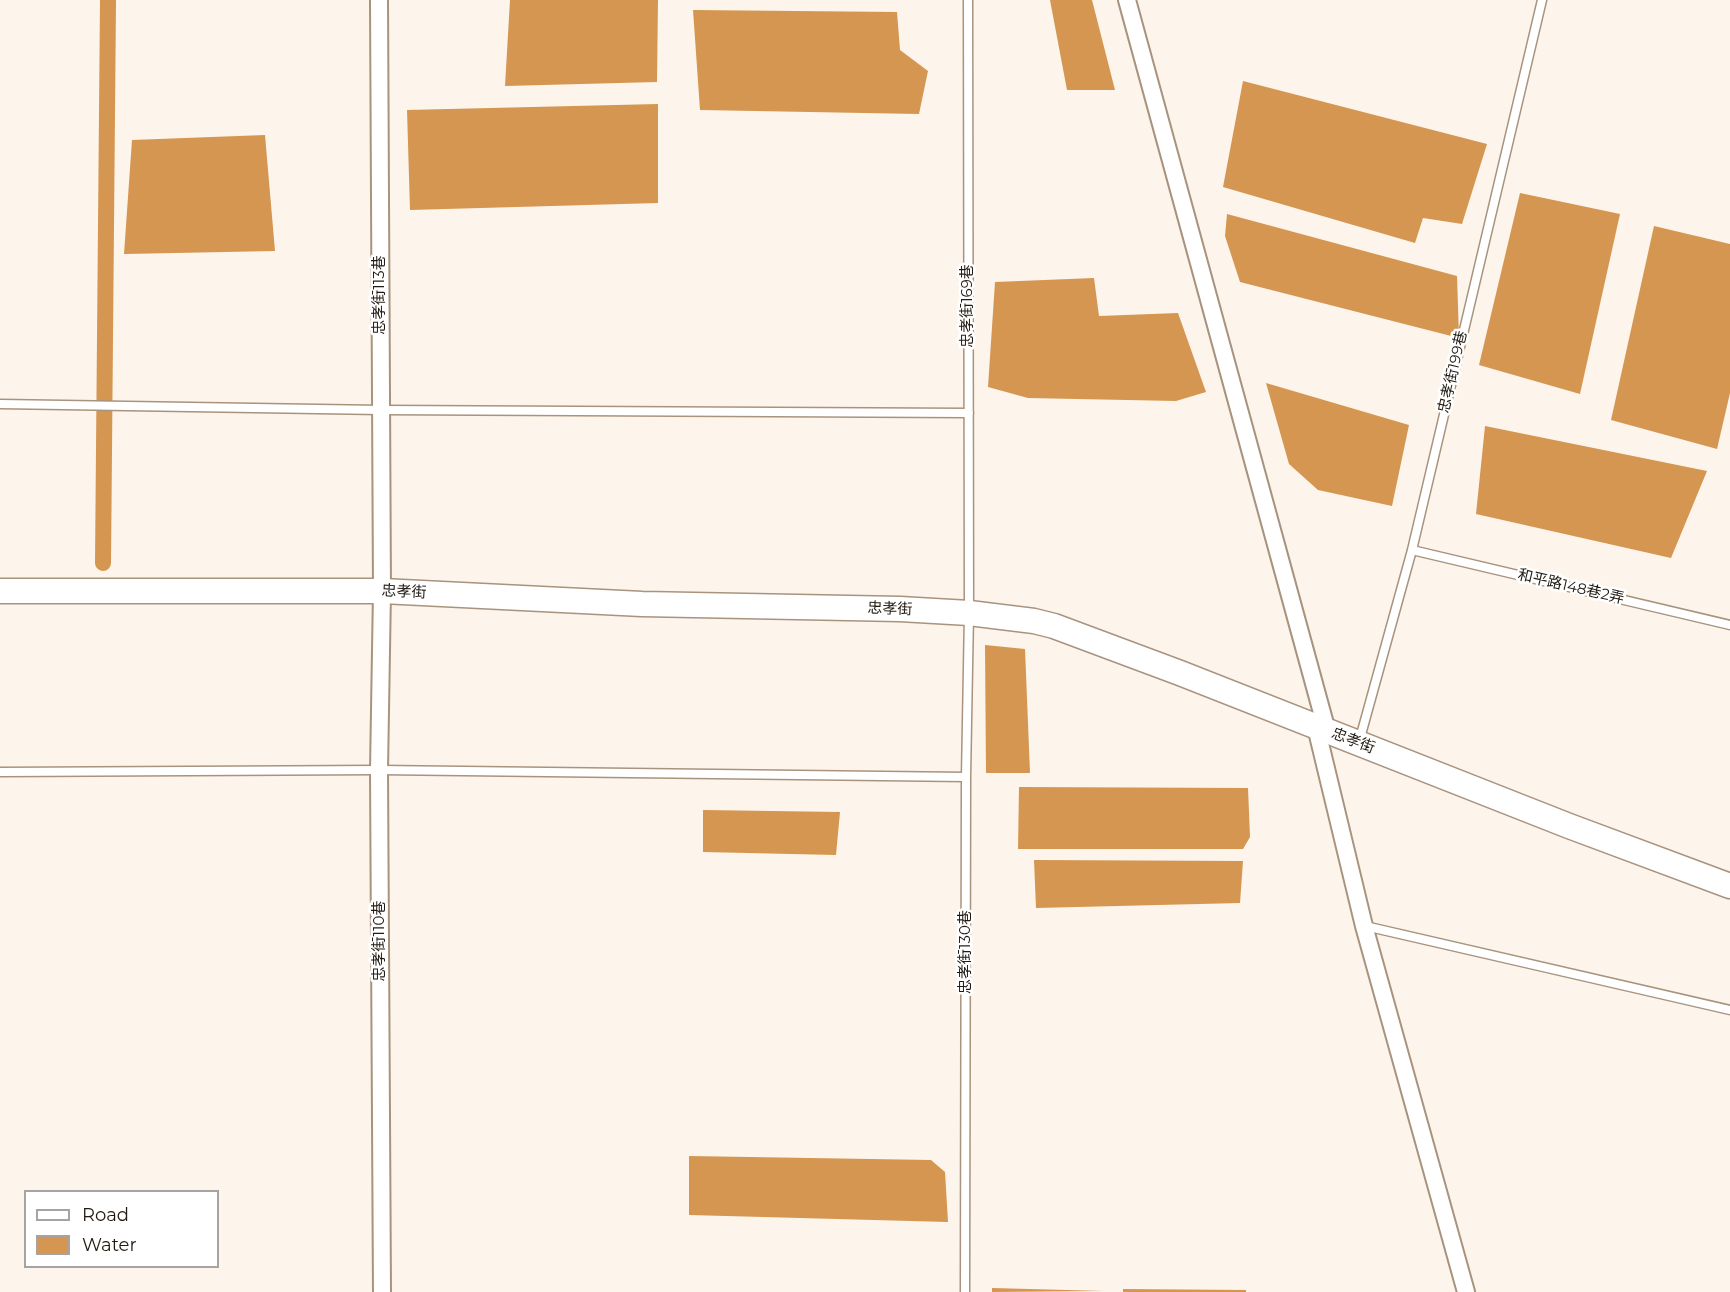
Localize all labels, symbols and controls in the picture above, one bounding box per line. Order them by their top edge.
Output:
street label: 忠孝街113巷 [371,255,389,335]
street label: 忠孝街169巷 [959,264,977,348]
street label: 忠孝街199巷 [1435,329,1471,415]
street label: 和平路148巷2弄 [1516,566,1626,608]
street label: 忠孝街 [381,582,427,602]
street label: 忠孝街 [867,599,913,619]
street label: 忠孝街 [1329,725,1377,757]
street label: 忠孝街110巷 [371,901,389,981]
street label: 忠孝街130巷 [957,910,975,994]
legend [24,1190,219,1268]
text: Road [82,1204,129,1226]
text: Water [82,1234,137,1256]

